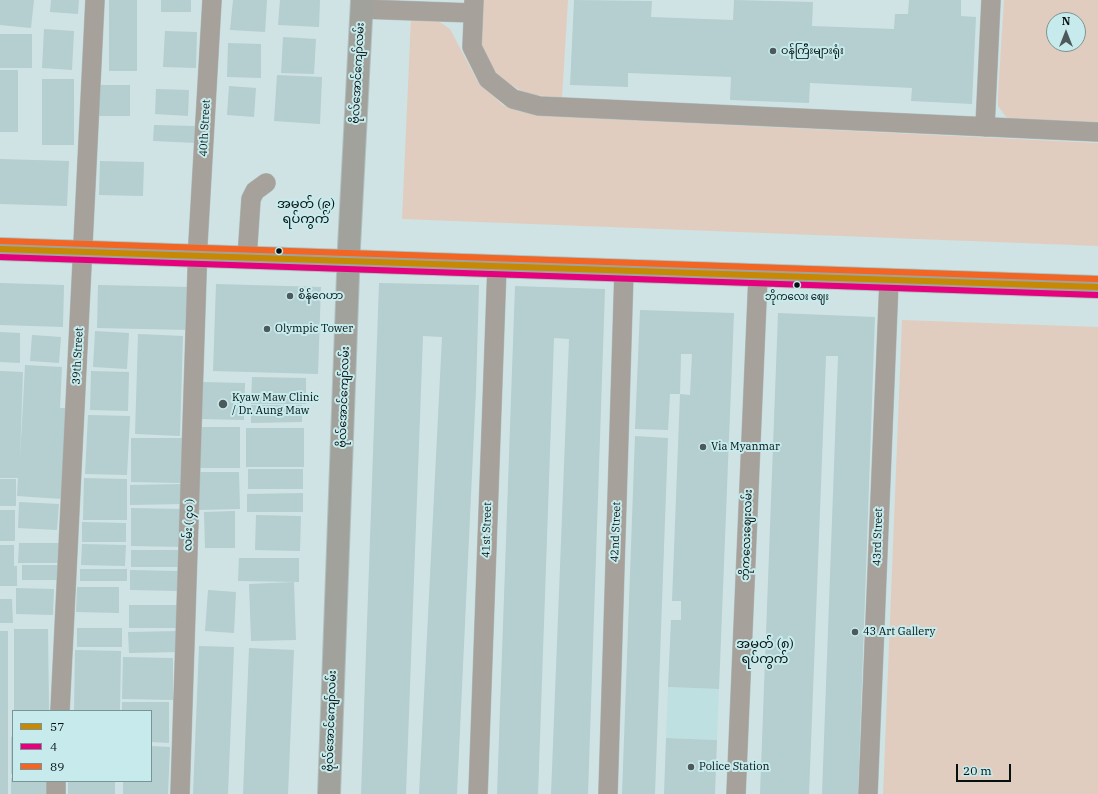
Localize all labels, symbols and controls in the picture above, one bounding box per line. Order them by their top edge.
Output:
north arrow [1046,12,1086,52]
text: N [1062,14,1070,28]
street label: ဗိုလ်အောင်ကျော်လမ်း [349,22,367,124]
place label: ဝန်ကြီးများရုံး [781,44,844,58]
marker: ဝန်ကြီးများရုံး [768,46,778,56]
street label: 40th Street [197,99,213,157]
district label: အမှတ် (၉) ရပ်ကွက် [277,196,335,227]
unlabelled marker [274,246,284,256]
marker: ဘိုကလေး ဈေး [792,280,802,290]
place label: စိန်ဂေဟာ [298,289,343,303]
marker: စိန်ဂေဟာ [285,291,295,301]
place label: ဘိုကလေး ဈေး [765,291,829,303]
place label: Olympic Tower [275,322,353,336]
marker: Olympic Tower [262,324,272,334]
street label: 39th Street [70,327,86,385]
street label: ဗိုလ်အောင်ကျော်လမ်း [336,346,352,448]
place label: Kyaw Maw Clinic / Dr. Aung Maw [232,391,319,417]
marker: Kyaw Maw Clinic / Dr. Aung Maw [217,398,229,410]
place label: Via Myanmar [711,440,780,454]
marker: Via Myanmar [698,442,708,452]
street label: ဘိုကလေးဈေးလမ်း [739,489,755,581]
street label: လမ်း ( ၄၀ ) [181,499,197,551]
street label: 41st Street [479,502,495,558]
street label: 42nd Street [608,502,624,562]
street label: 43rd Street [870,508,886,566]
place label: 43 Art Gallery [863,625,935,639]
marker: 43 Art Gallery [850,627,860,637]
district label: အမှတ် (၈) ရပ်ကွက် [736,636,794,667]
street label: ဗိုလ်အောင်ကျော်လမ်း [323,670,339,772]
legend [12,710,152,782]
text: 57 [50,719,64,734]
text: 4 [50,739,57,754]
scale bar [958,756,1013,782]
text: 89 [50,759,64,774]
place label: Police Station [699,760,769,774]
marker: Police Station [686,762,696,772]
text: 20 m [963,763,992,778]

